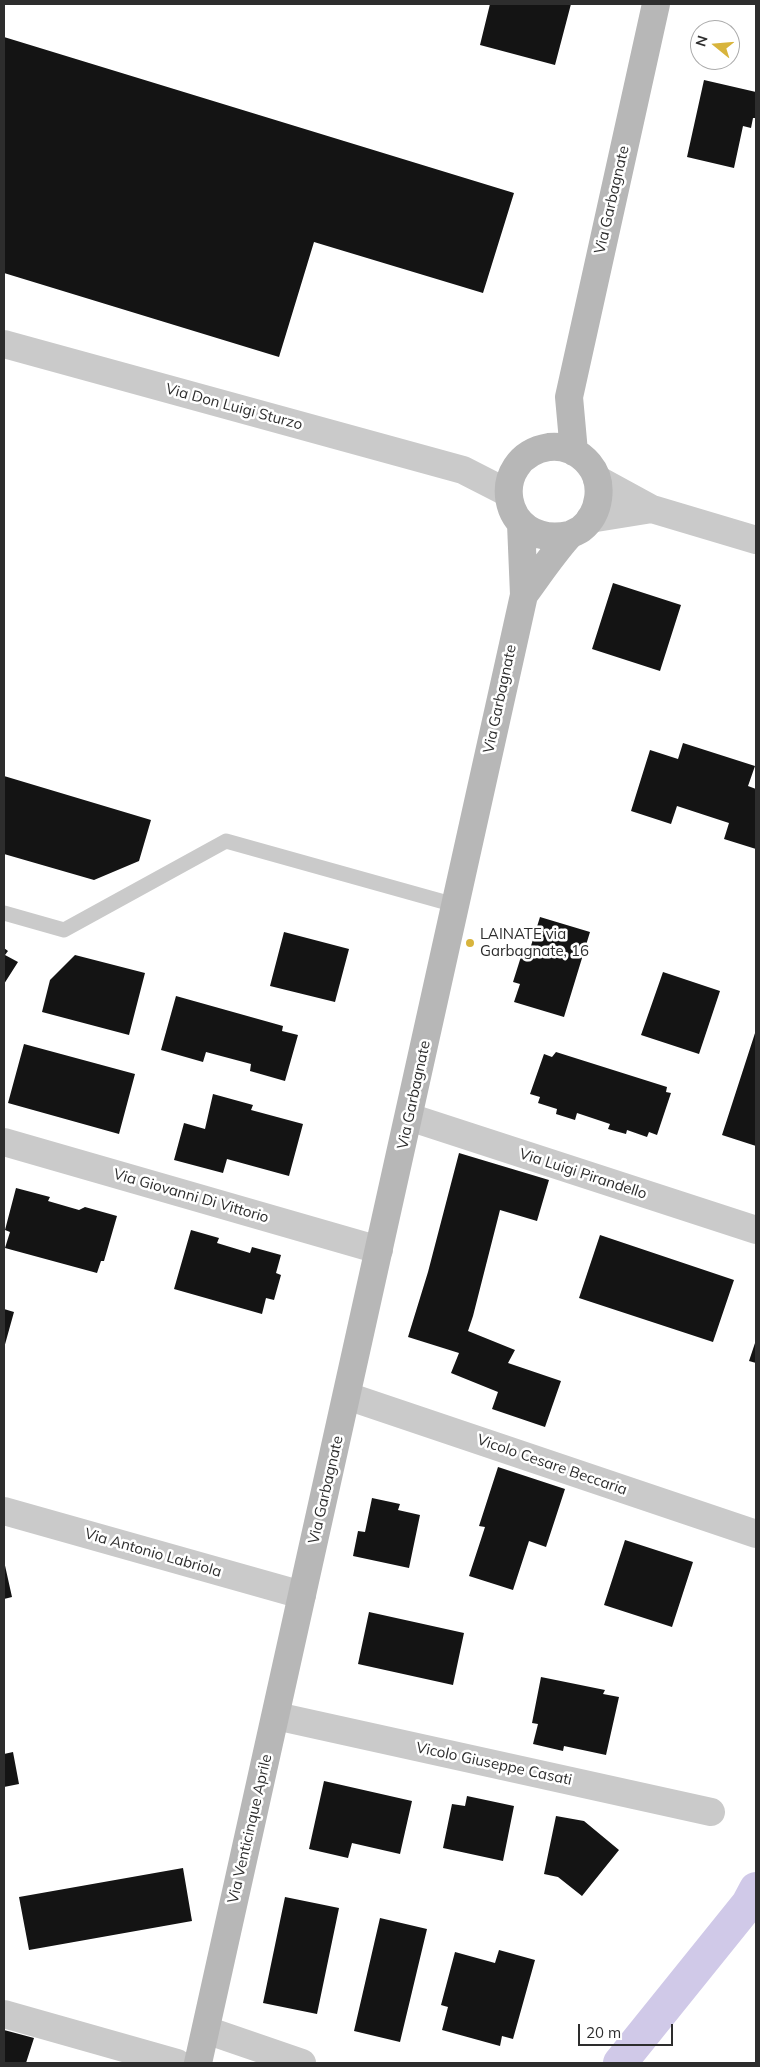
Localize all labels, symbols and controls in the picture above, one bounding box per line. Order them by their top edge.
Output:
north arrow [690,20,740,70]
text: N [691,33,712,49]
street label: Via Garbagnate [591,144,633,256]
street label: Via Don Luigi Sturzo [164,380,304,434]
street label: Via Garbagnate [480,643,520,755]
place label: LAINATE via Garbagnate, 16 [480,925,589,960]
marker: LAINATE via Garbagnate, 16 [464,937,476,949]
street label: Via Garbagnate [394,1039,434,1151]
street label: Via Luigi Pirandello [517,1145,649,1203]
street label: Via Giovanni Di Vittorio [111,1165,271,1227]
street label: Vicolo Cesare Beccaria [475,1431,629,1499]
street label: Via Garbagnate [305,1434,347,1546]
street label: Via Antonio Labriola [82,1525,224,1581]
street label: Vicolo Giuseppe Casati [414,1739,574,1789]
street label: Via Venticinque Aprile [224,1753,276,1905]
scale bar [580,2014,675,2046]
text: 20 m [586,2023,621,2042]

